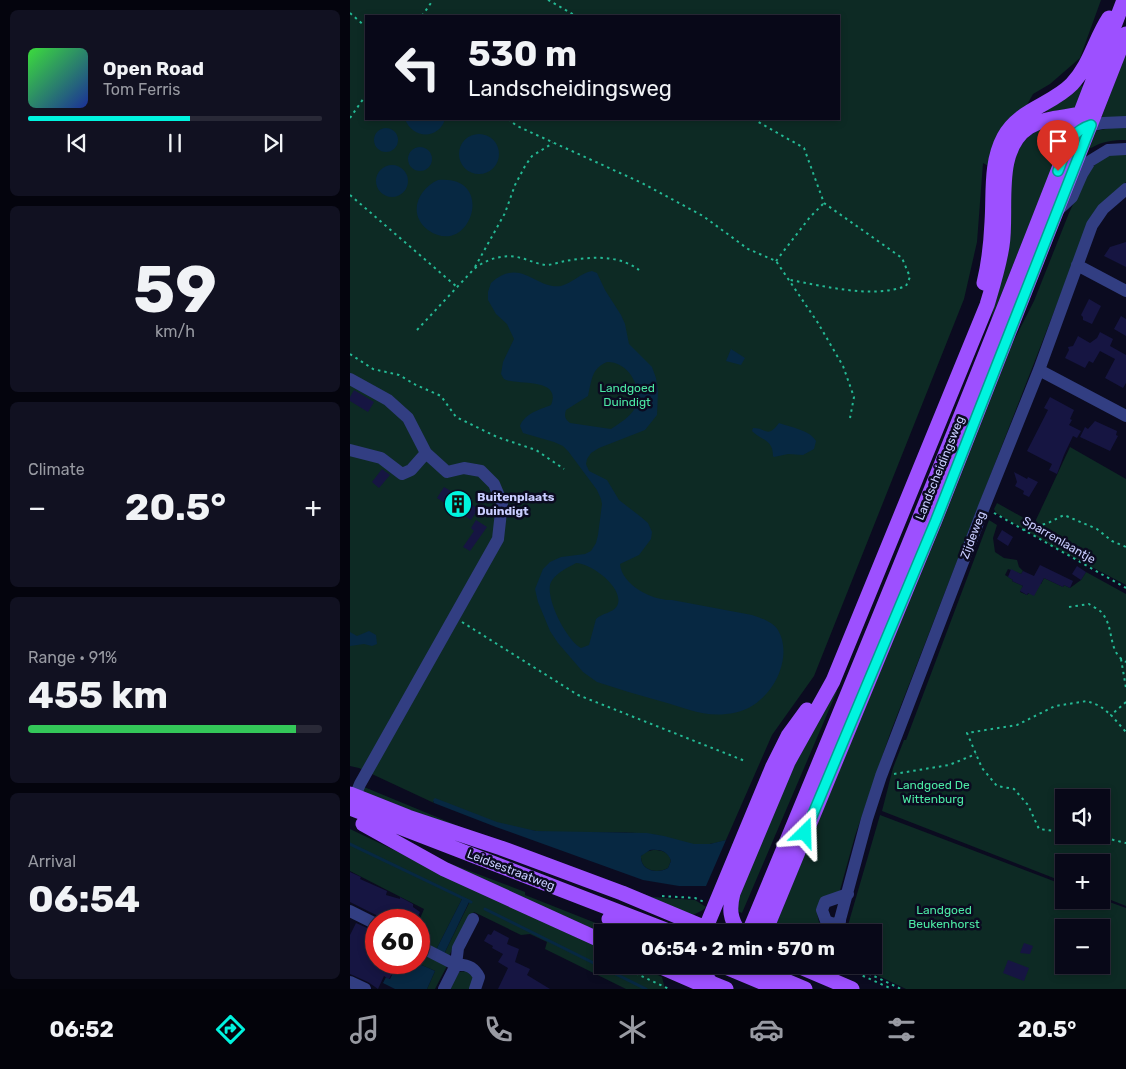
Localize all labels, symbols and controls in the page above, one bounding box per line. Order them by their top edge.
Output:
text: 530 m [468,33,577,75]
icon: left [385,35,450,100]
text: Open Road [103,57,204,80]
text: Landscheidingsweg [468,75,672,102]
text: Tom Ferris [103,80,180,99]
pin [1037,120,1079,171]
icon: arrive [1044,127,1072,155]
icon: previous [63,129,91,157]
icon: pause [161,129,189,157]
icon: next [259,129,287,157]
text: 59 [133,251,217,328]
text: km/h [155,322,195,341]
park label: Landgoed Duindigt [599,381,655,409]
street label: Landscheidingsweg [913,414,967,522]
text: Climate [28,460,85,479]
text: 20.5° [125,484,226,530]
building icon: Buitenplaats Duindigt [443,489,473,519]
place label: Buitenplaats Duindigt [477,490,555,518]
text: − [28,491,46,524]
text: + [305,491,322,524]
street label: Zijdeweg [957,509,989,561]
street label: Sparrenlaantje [1020,513,1098,567]
text: Range · 91% [28,648,117,667]
text: 455 km [28,672,168,718]
park label: Landgoed De Wittenburg [896,778,970,806]
map controls [1055,789,1110,974]
button: sound [1055,789,1110,844]
position arrow [778,806,830,858]
street label: Leidsestraatweg [465,847,557,893]
text: Arrival [28,852,76,871]
button: + [1055,854,1110,909]
text: 06:54 [28,876,140,922]
park label: Landgoed Beukenhorst [908,903,980,931]
speed limit sign: 60 [365,909,430,974]
button: − [1055,919,1110,974]
text: 06:54 · 2 min · 570 m [641,937,835,960]
icon: directions [213,1012,248,1047]
icon: music [347,1012,382,1047]
icon: phone [481,1012,516,1047]
icon: climate [615,1012,650,1047]
icon: car [749,1012,784,1047]
icon: filters [884,1012,919,1047]
text: 06:52 [50,1016,114,1043]
text: 20.5° [1018,1016,1076,1043]

